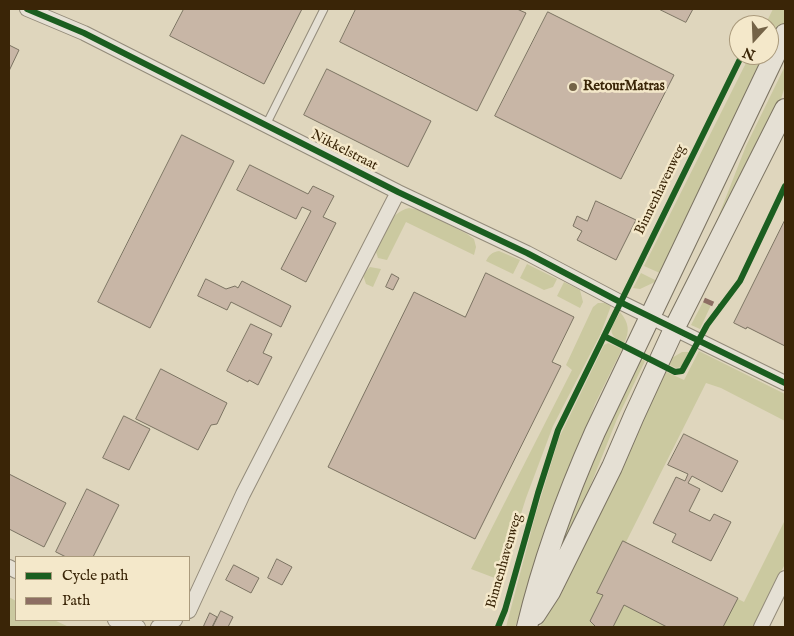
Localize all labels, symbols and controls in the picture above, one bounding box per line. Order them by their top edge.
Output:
north arrow [729,15,779,65]
text: N [740,43,758,64]
place label: RetourMatras [583,79,665,95]
marker: RetourMatras [567,81,579,93]
street label: Nikkelstraat [308,127,380,175]
street label: Binnenhavenweg [632,142,690,238]
street label: Binnenhavenweg [483,511,527,611]
legend [15,556,190,621]
text: Cycle path [62,566,128,585]
text: Path [62,591,90,610]

